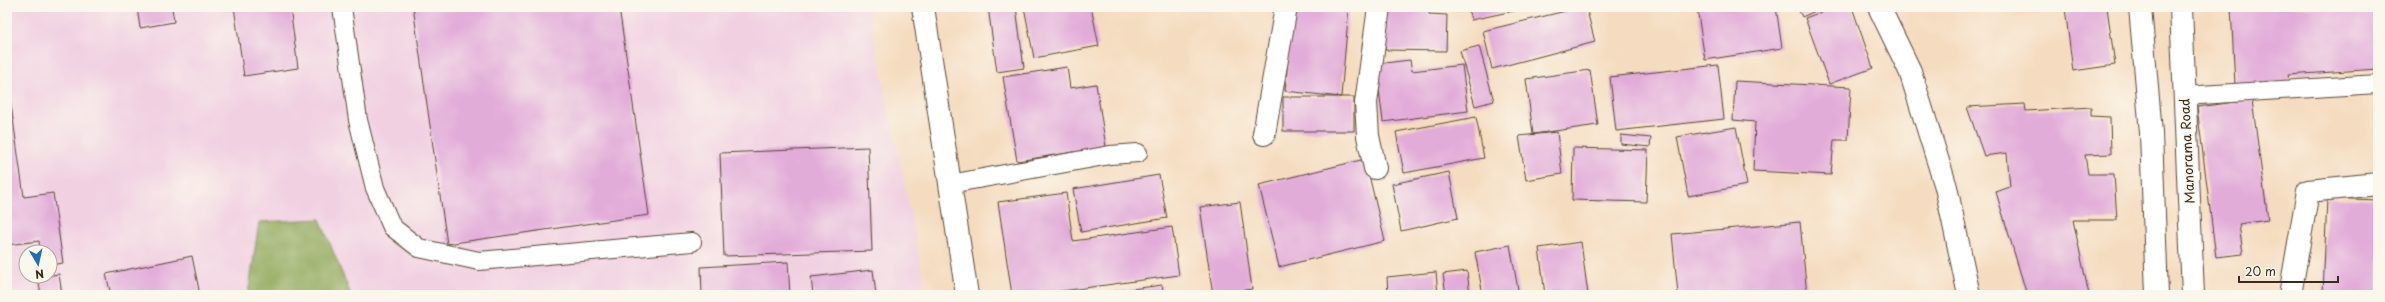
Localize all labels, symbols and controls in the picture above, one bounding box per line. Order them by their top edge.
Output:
street label: Manorama Road [2174,97,2199,204]
north arrow [18,244,58,284]
scale bar [2239,258,2338,284]
text: 20 m [2245,262,2276,280]
text: N [34,265,45,283]

